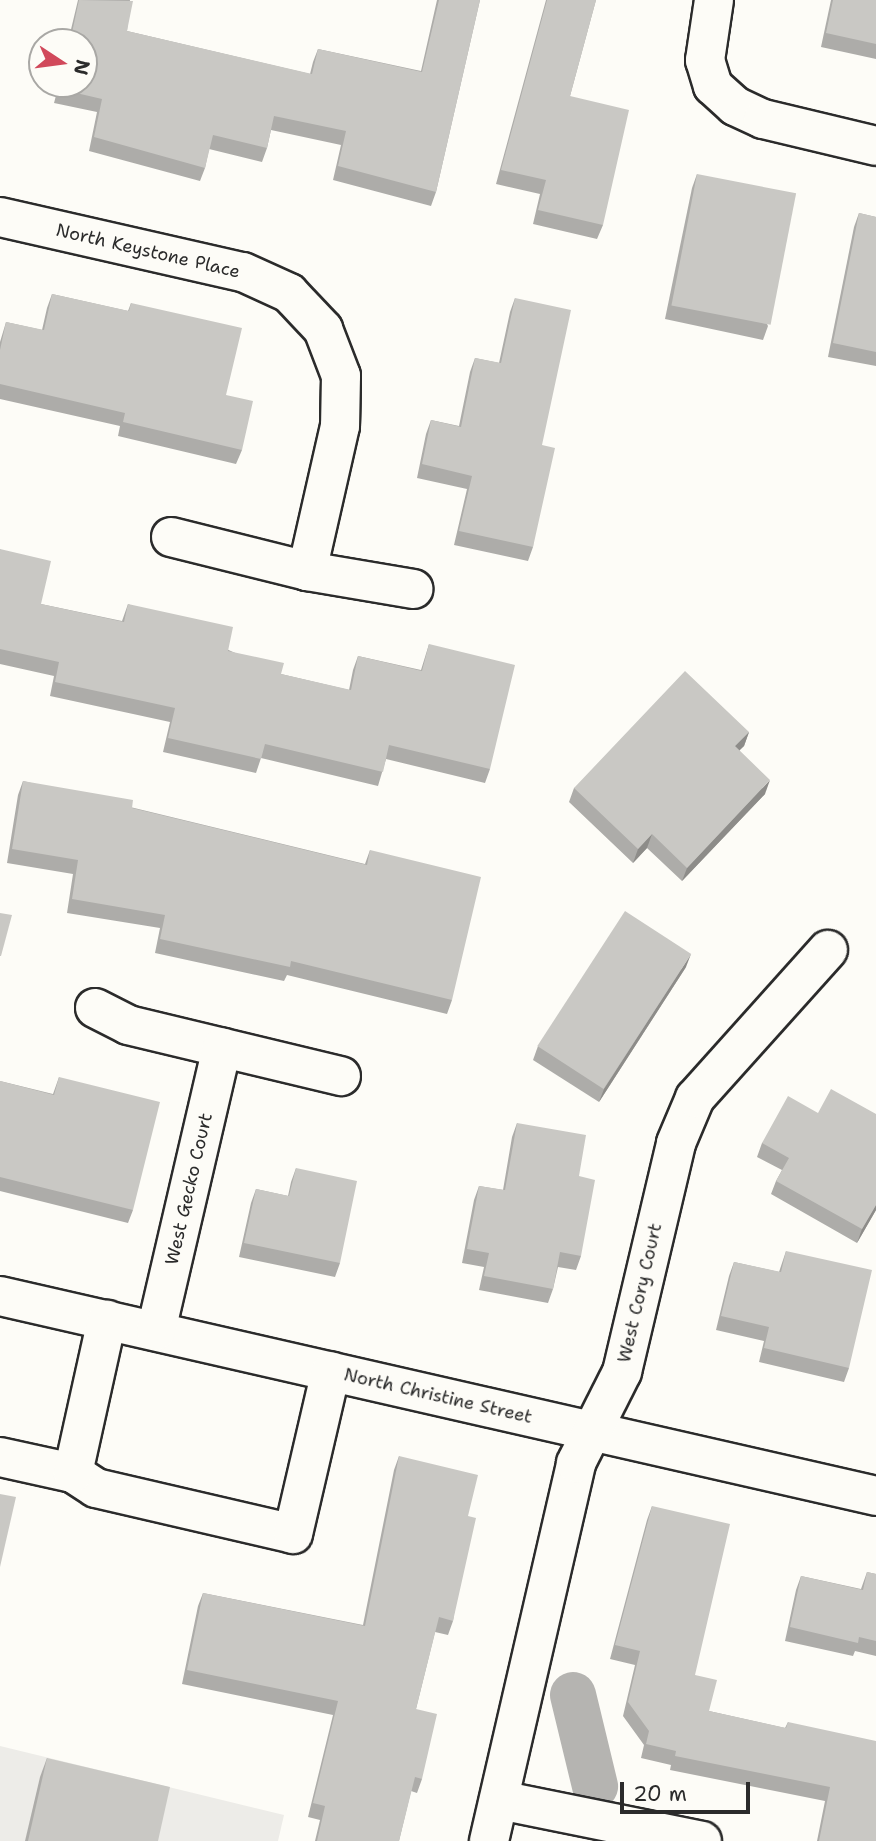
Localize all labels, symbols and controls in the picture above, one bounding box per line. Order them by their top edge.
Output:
north arrow [28,28,98,98]
text: N [68,57,96,78]
street label: North Keystone Place [54,219,242,283]
street label: West Gecko Court [161,1111,217,1267]
street label: West Cory Court [613,1221,667,1365]
street label: North Christine Street [342,1364,534,1428]
scale bar [624,1768,754,1812]
text: 20 m [633,1780,687,1808]

